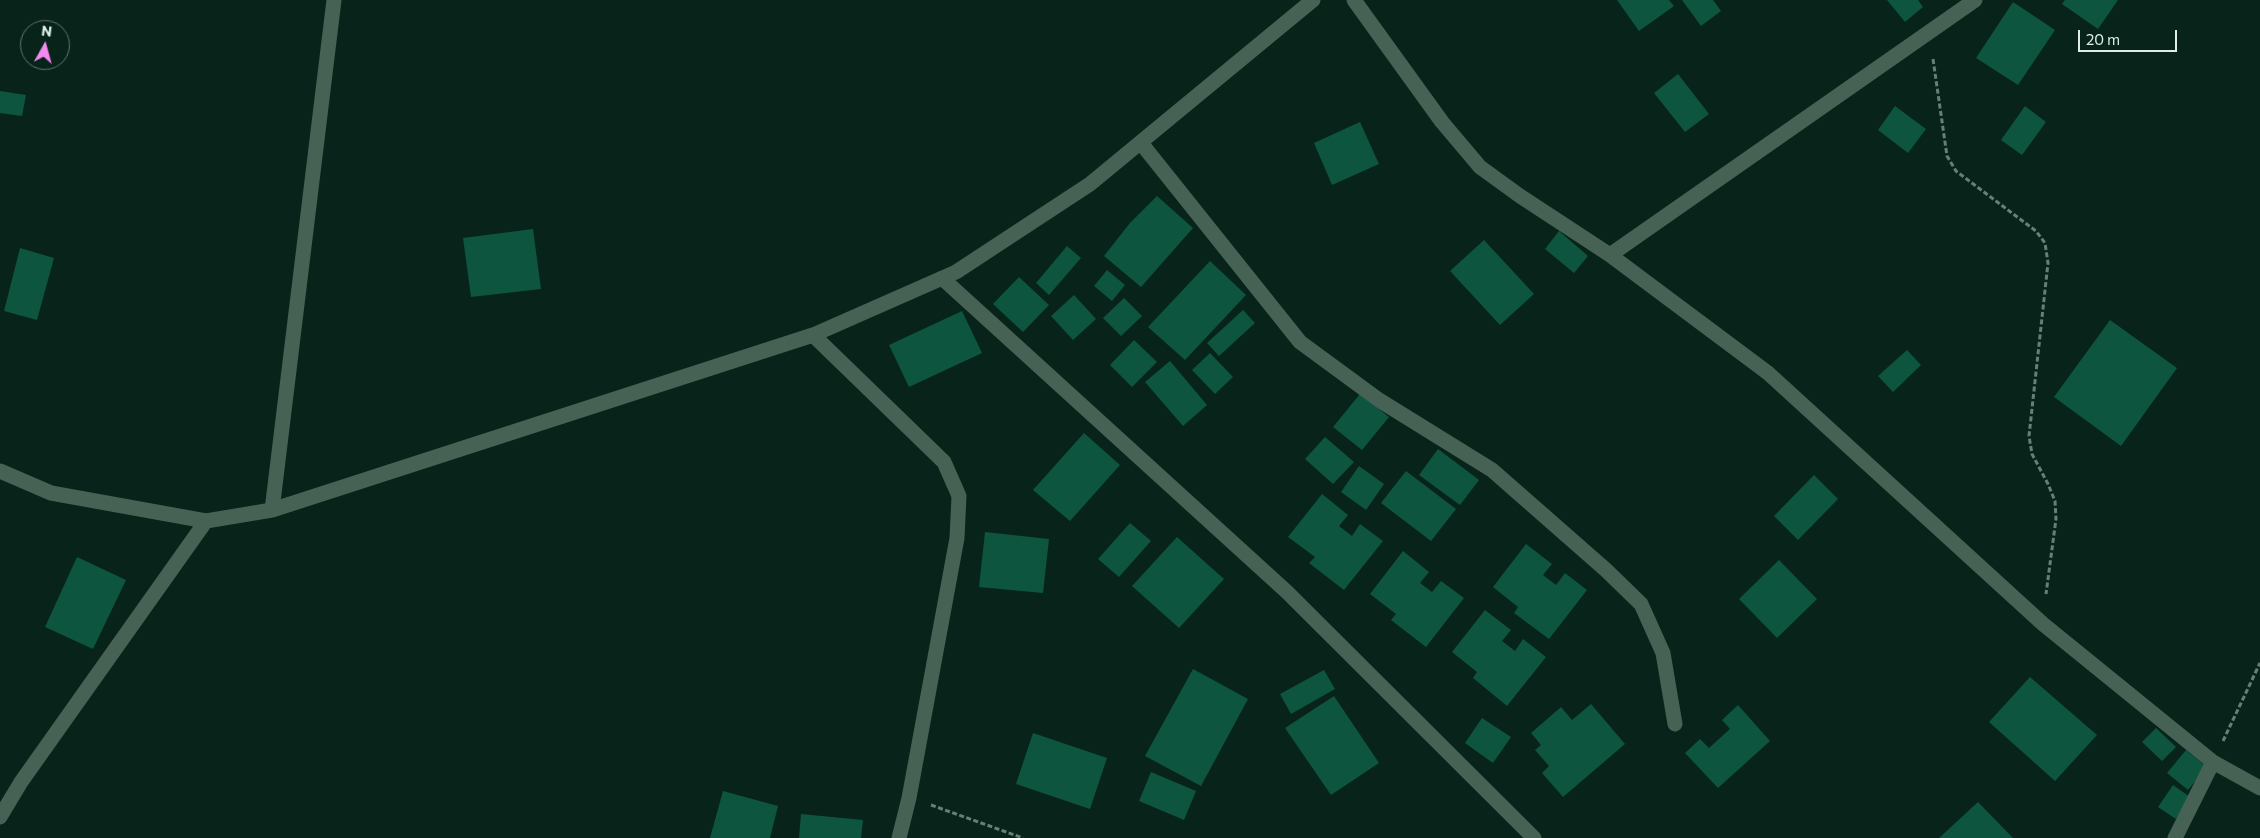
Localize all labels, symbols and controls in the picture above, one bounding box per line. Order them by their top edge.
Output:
north arrow [20,20,70,70]
scale bar [2080,20,2179,52]
text: N [41,22,53,40]
text: 20 m [2086,30,2120,48]

